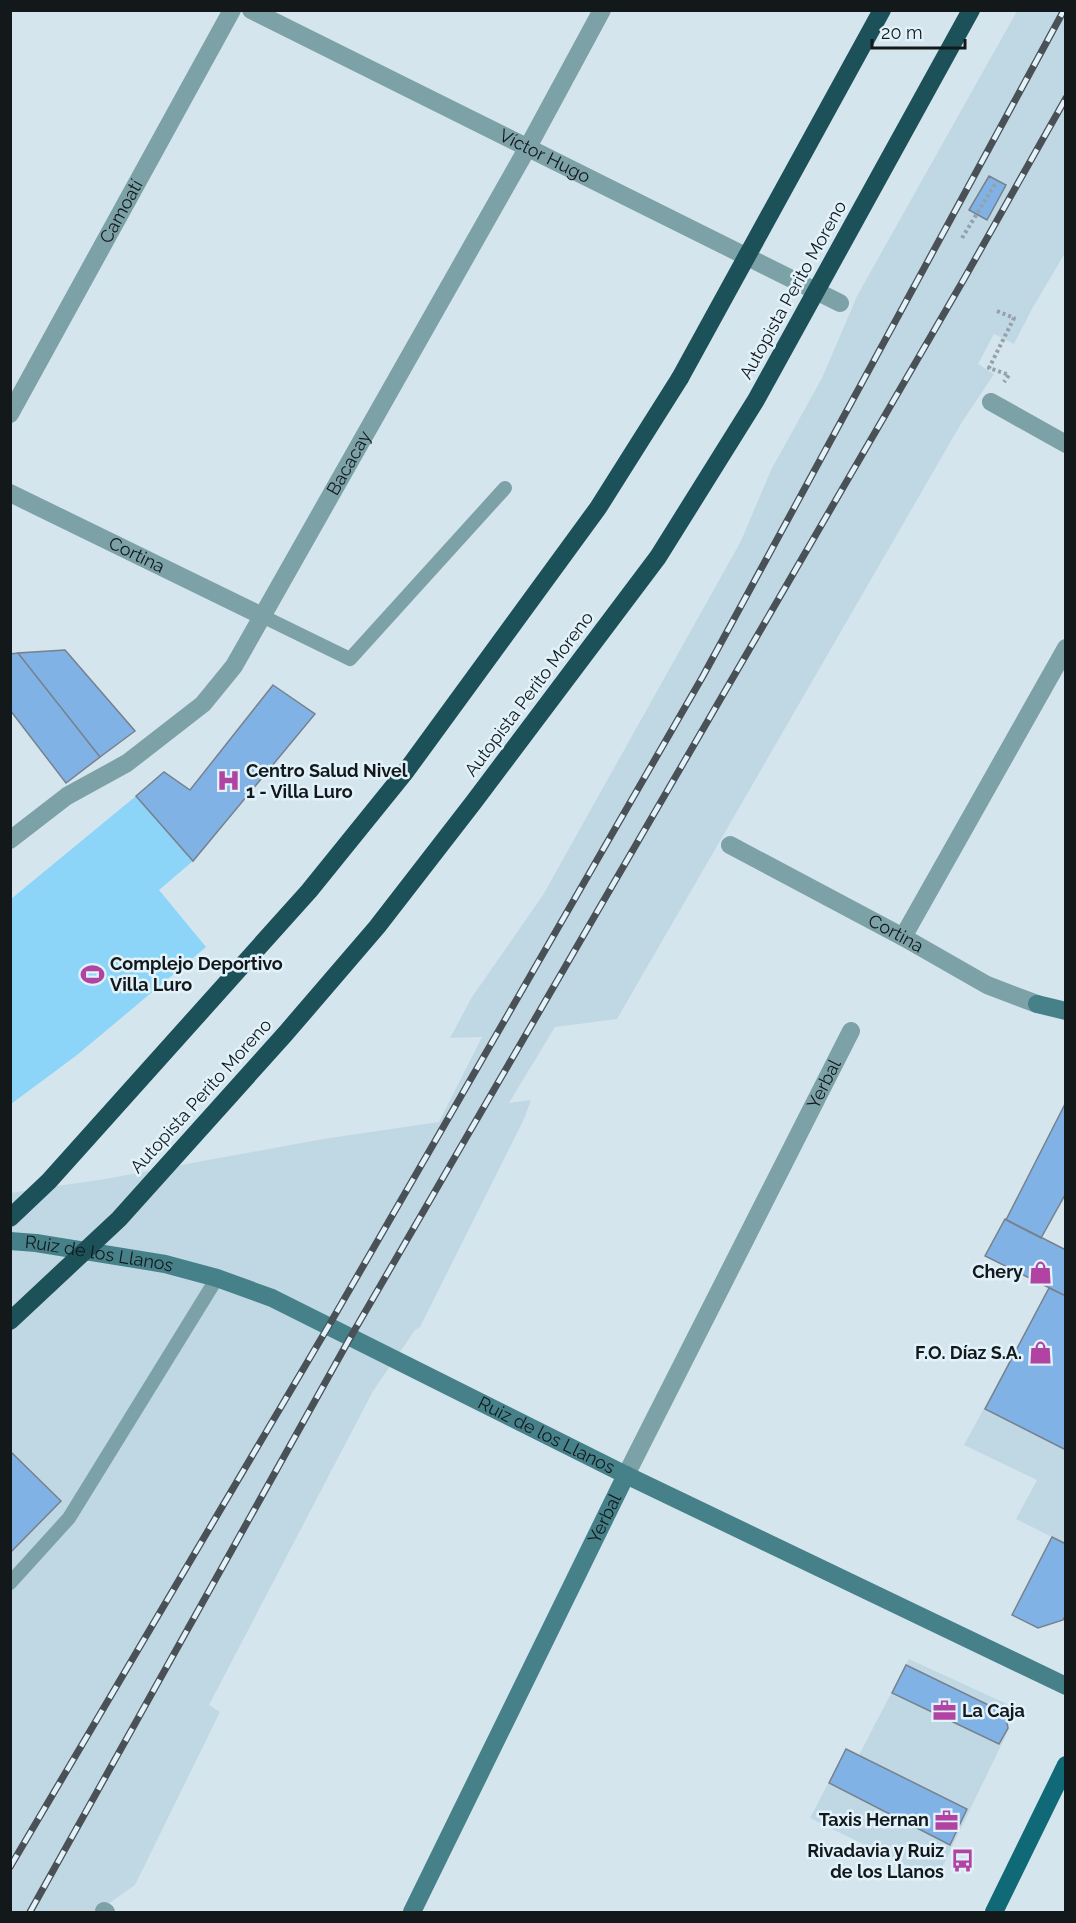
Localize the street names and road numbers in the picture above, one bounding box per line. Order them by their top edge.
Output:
street label: Víctor Hugo [496,124,594,187]
street label: Camoatí [95,176,147,247]
street label: Autopista Perito Moreno [735,197,850,383]
street label: Bacacay [322,427,375,499]
street label: Cortina [106,532,168,577]
street label: Autopista Perito Moreno [460,607,598,780]
street label: Cortina [865,910,927,957]
street label: Autopista Perito Moreno [126,1014,276,1177]
street label: Yerbal [802,1056,845,1112]
street label: Ruiz de los Llanos [24,1231,176,1276]
street label: Ruiz de los Llanos [475,1392,619,1478]
street label: Yerbal [583,1490,625,1547]

